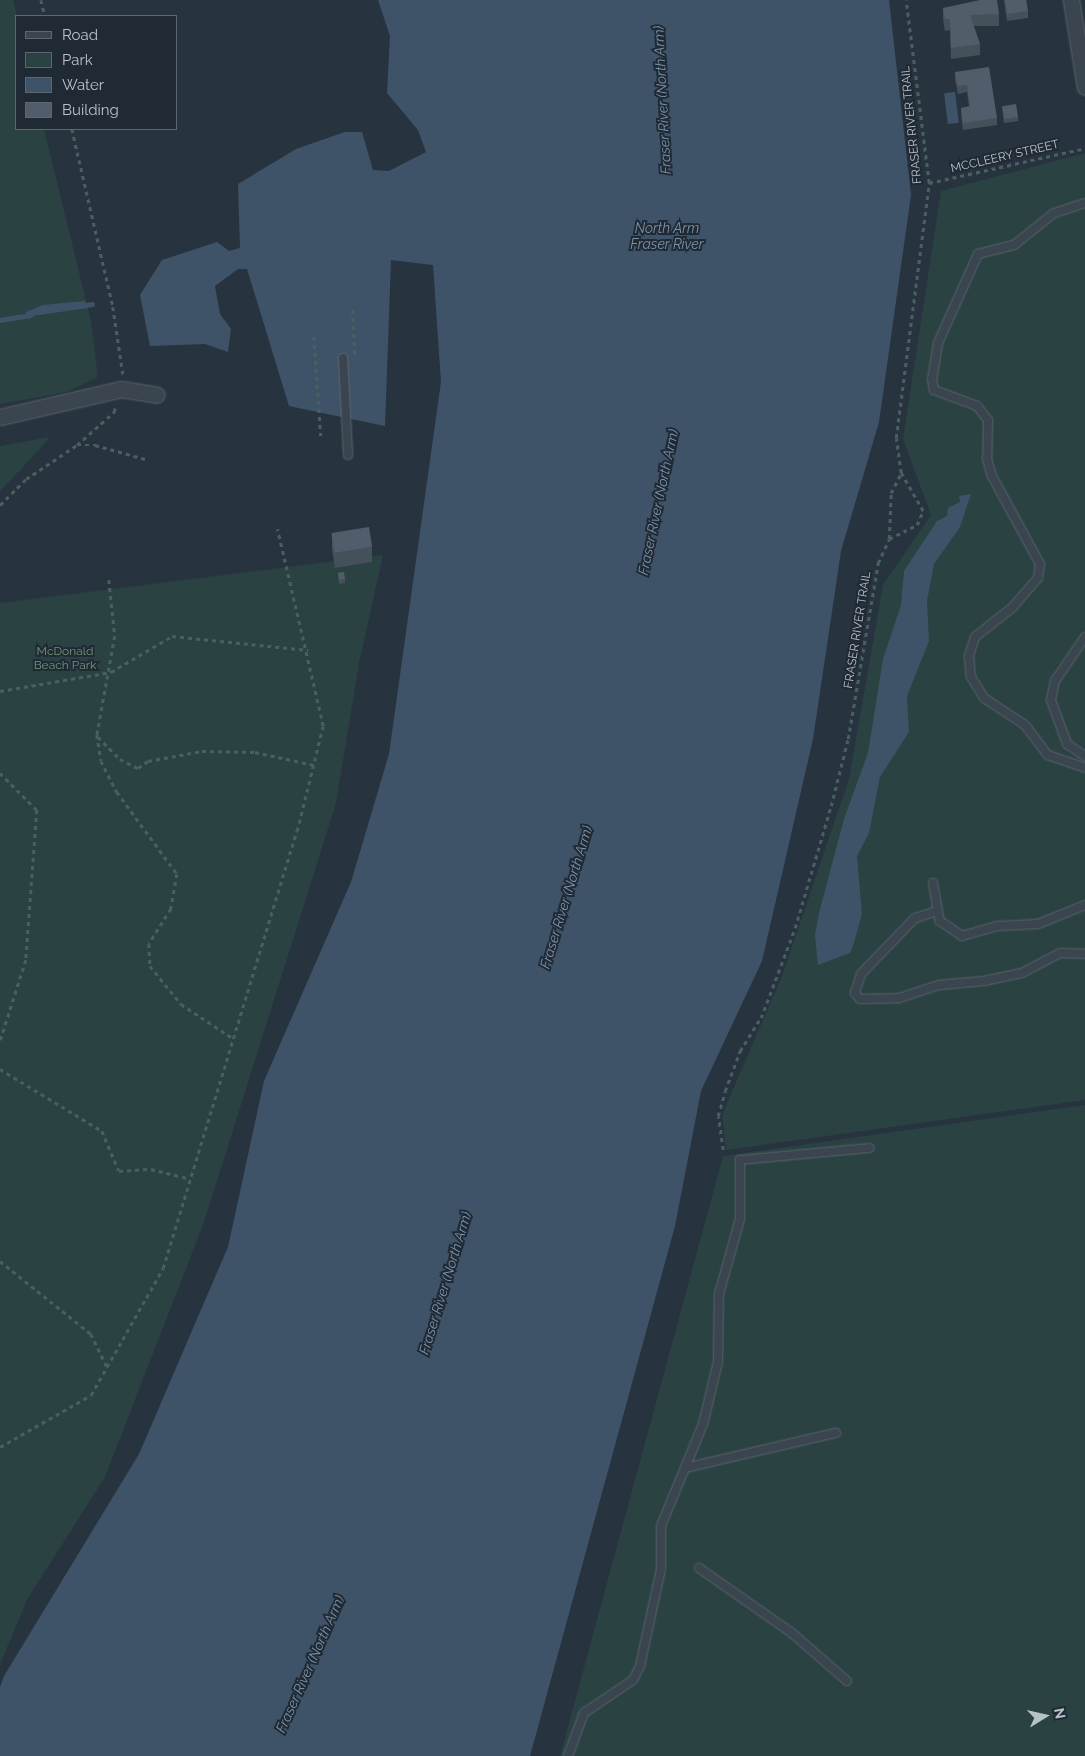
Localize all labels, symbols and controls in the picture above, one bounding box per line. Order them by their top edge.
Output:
legend [15,15,178,130]
water label: Fraser River (North Arm) [650,25,674,175]
text: Road [62,26,98,44]
text: Park [62,51,93,69]
street label: FRASER RIVER TRAIL [899,65,925,185]
text: Water [62,76,104,94]
text: Building [62,101,119,119]
street label: MCCLEERY STREET [949,137,1061,177]
water label: North Arm Fraser River [630,220,704,252]
water label: Fraser River (North Arm) [634,427,682,577]
street label: FRASER RIVER TRAIL [842,570,874,690]
park label: McDonald Beach Park [34,645,96,673]
water label: Fraser River (North Arm) [536,823,596,971]
water label: Fraser River (North Arm) [415,1209,475,1357]
water label: Fraser River (North Arm) [272,1592,348,1736]
north arrow [1020,1691,1070,1741]
text: N [1051,1707,1069,1720]

